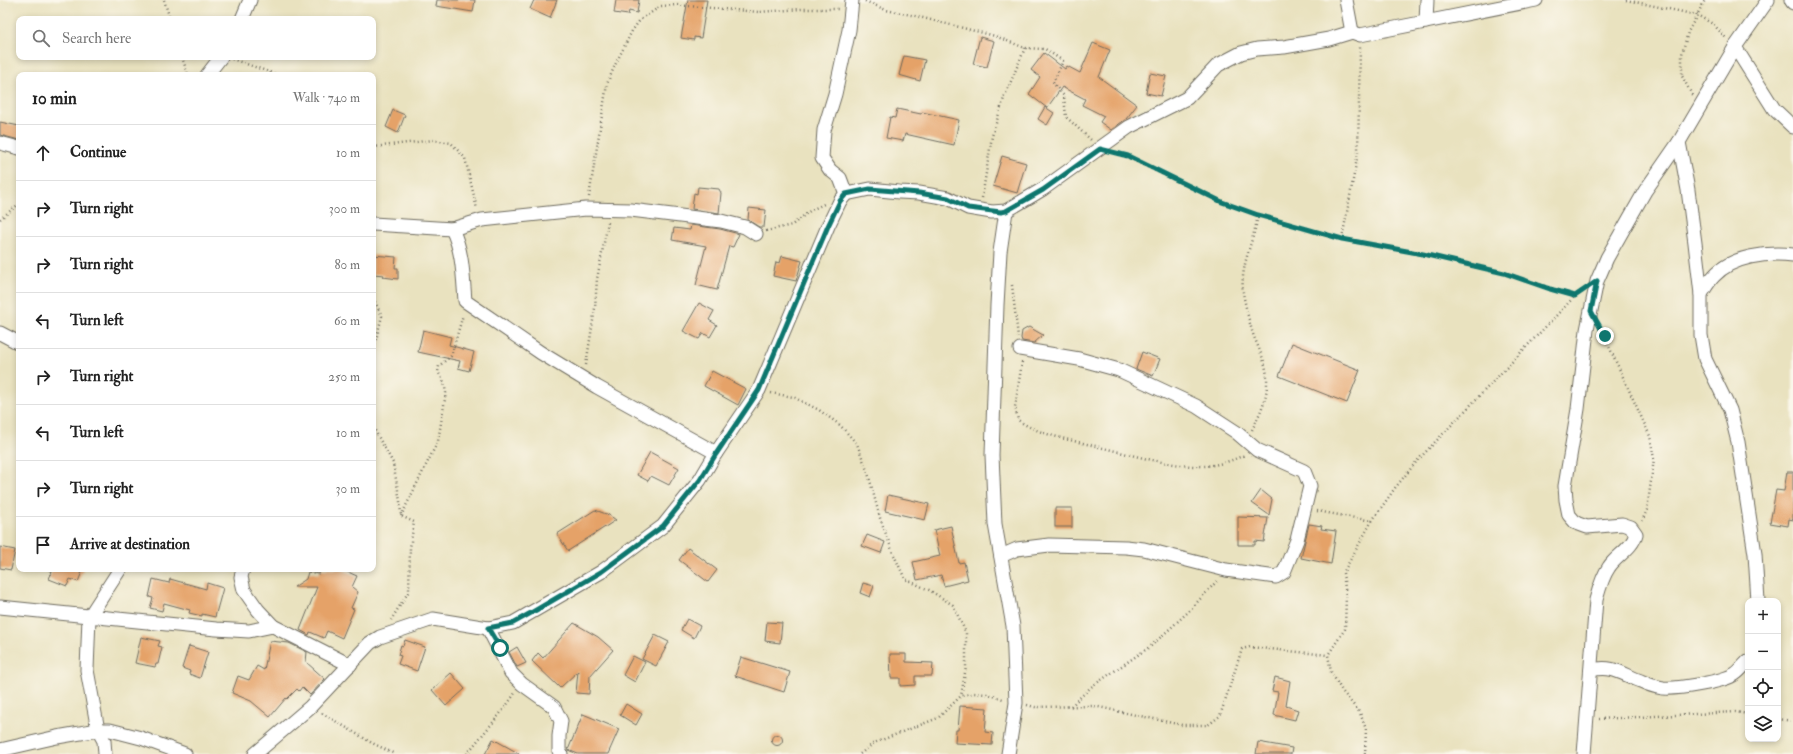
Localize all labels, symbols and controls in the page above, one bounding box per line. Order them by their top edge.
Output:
search box [16,16,376,60]
icon: search [30,27,52,49]
text: Search here [62,29,131,48]
text: 10 min [32,88,77,109]
text: Walk · 740 m [293,90,360,106]
icon: ahead [32,142,54,164]
text: Continue [70,143,126,162]
text: 10 m [336,145,360,161]
icon: right [32,198,54,220]
text: Turn right [70,199,133,218]
text: 300 m [329,201,360,217]
icon: right [32,254,54,276]
text: Turn right [70,255,133,274]
text: 80 m [334,257,360,273]
icon: left [32,310,54,332]
text: Turn left [70,311,124,330]
text: 60 m [334,313,360,329]
route end [1596,327,1614,345]
icon: right [32,366,54,388]
text: Turn right [70,367,133,386]
text: 250 m [328,369,360,385]
icon: left [32,422,54,444]
text: Turn left [70,423,124,442]
text: 10 m [336,425,360,441]
icon: right [32,478,54,500]
text: Turn right [70,479,133,498]
text: 30 m [336,481,360,497]
icon: arrive [32,534,54,556]
text: Arrive at destination [70,535,190,554]
map controls [1745,598,1781,742]
button: + [1745,598,1781,634]
button: − [1745,634,1781,670]
route start [491,639,509,657]
button: locate [1745,670,1781,706]
button: layers [1745,706,1781,742]

